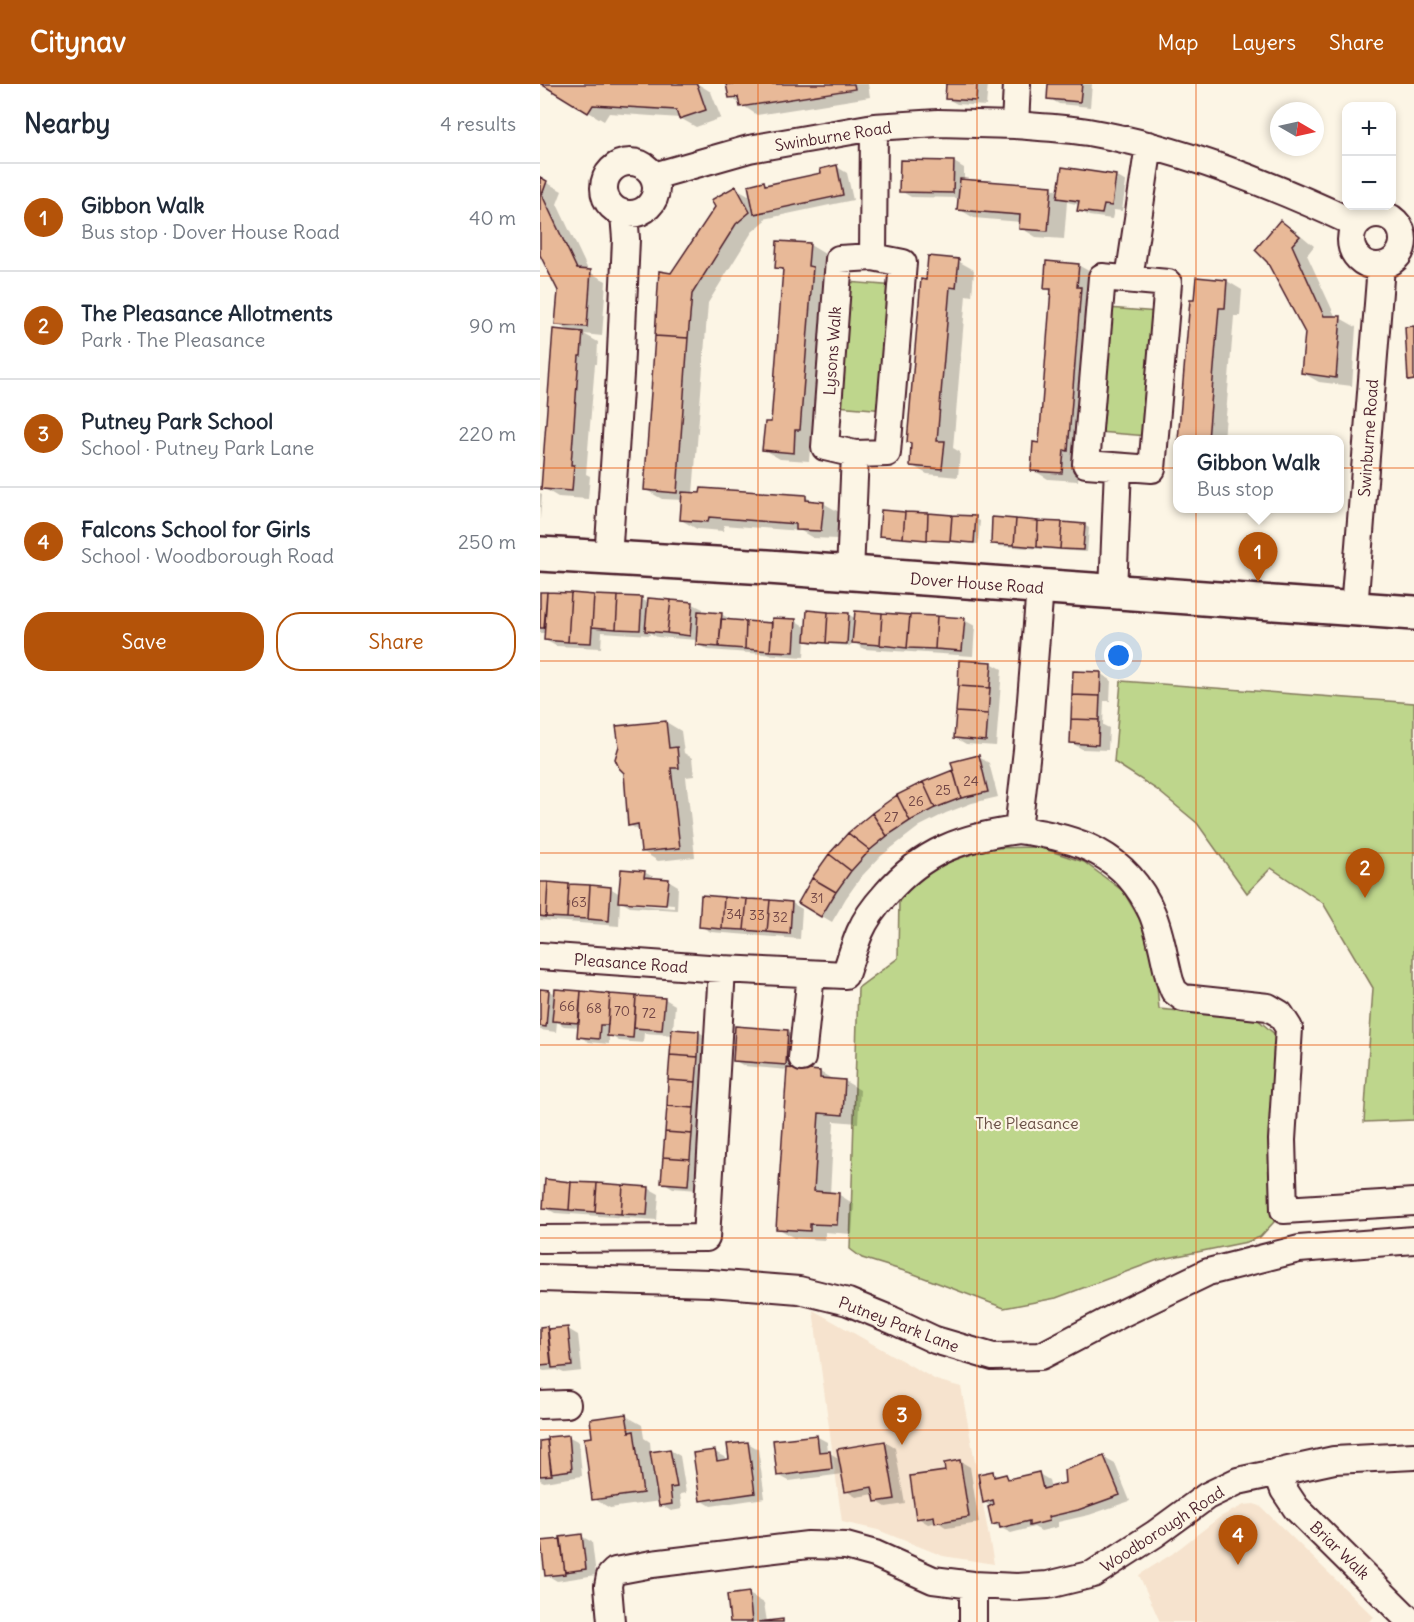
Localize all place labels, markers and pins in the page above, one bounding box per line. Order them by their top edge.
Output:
pin: 1 [1238,532,1278,582]
pin: 2 [1346,848,1384,898]
pin: 3 [882,1396,922,1445]
pin: 4 [1218,1516,1258,1565]

